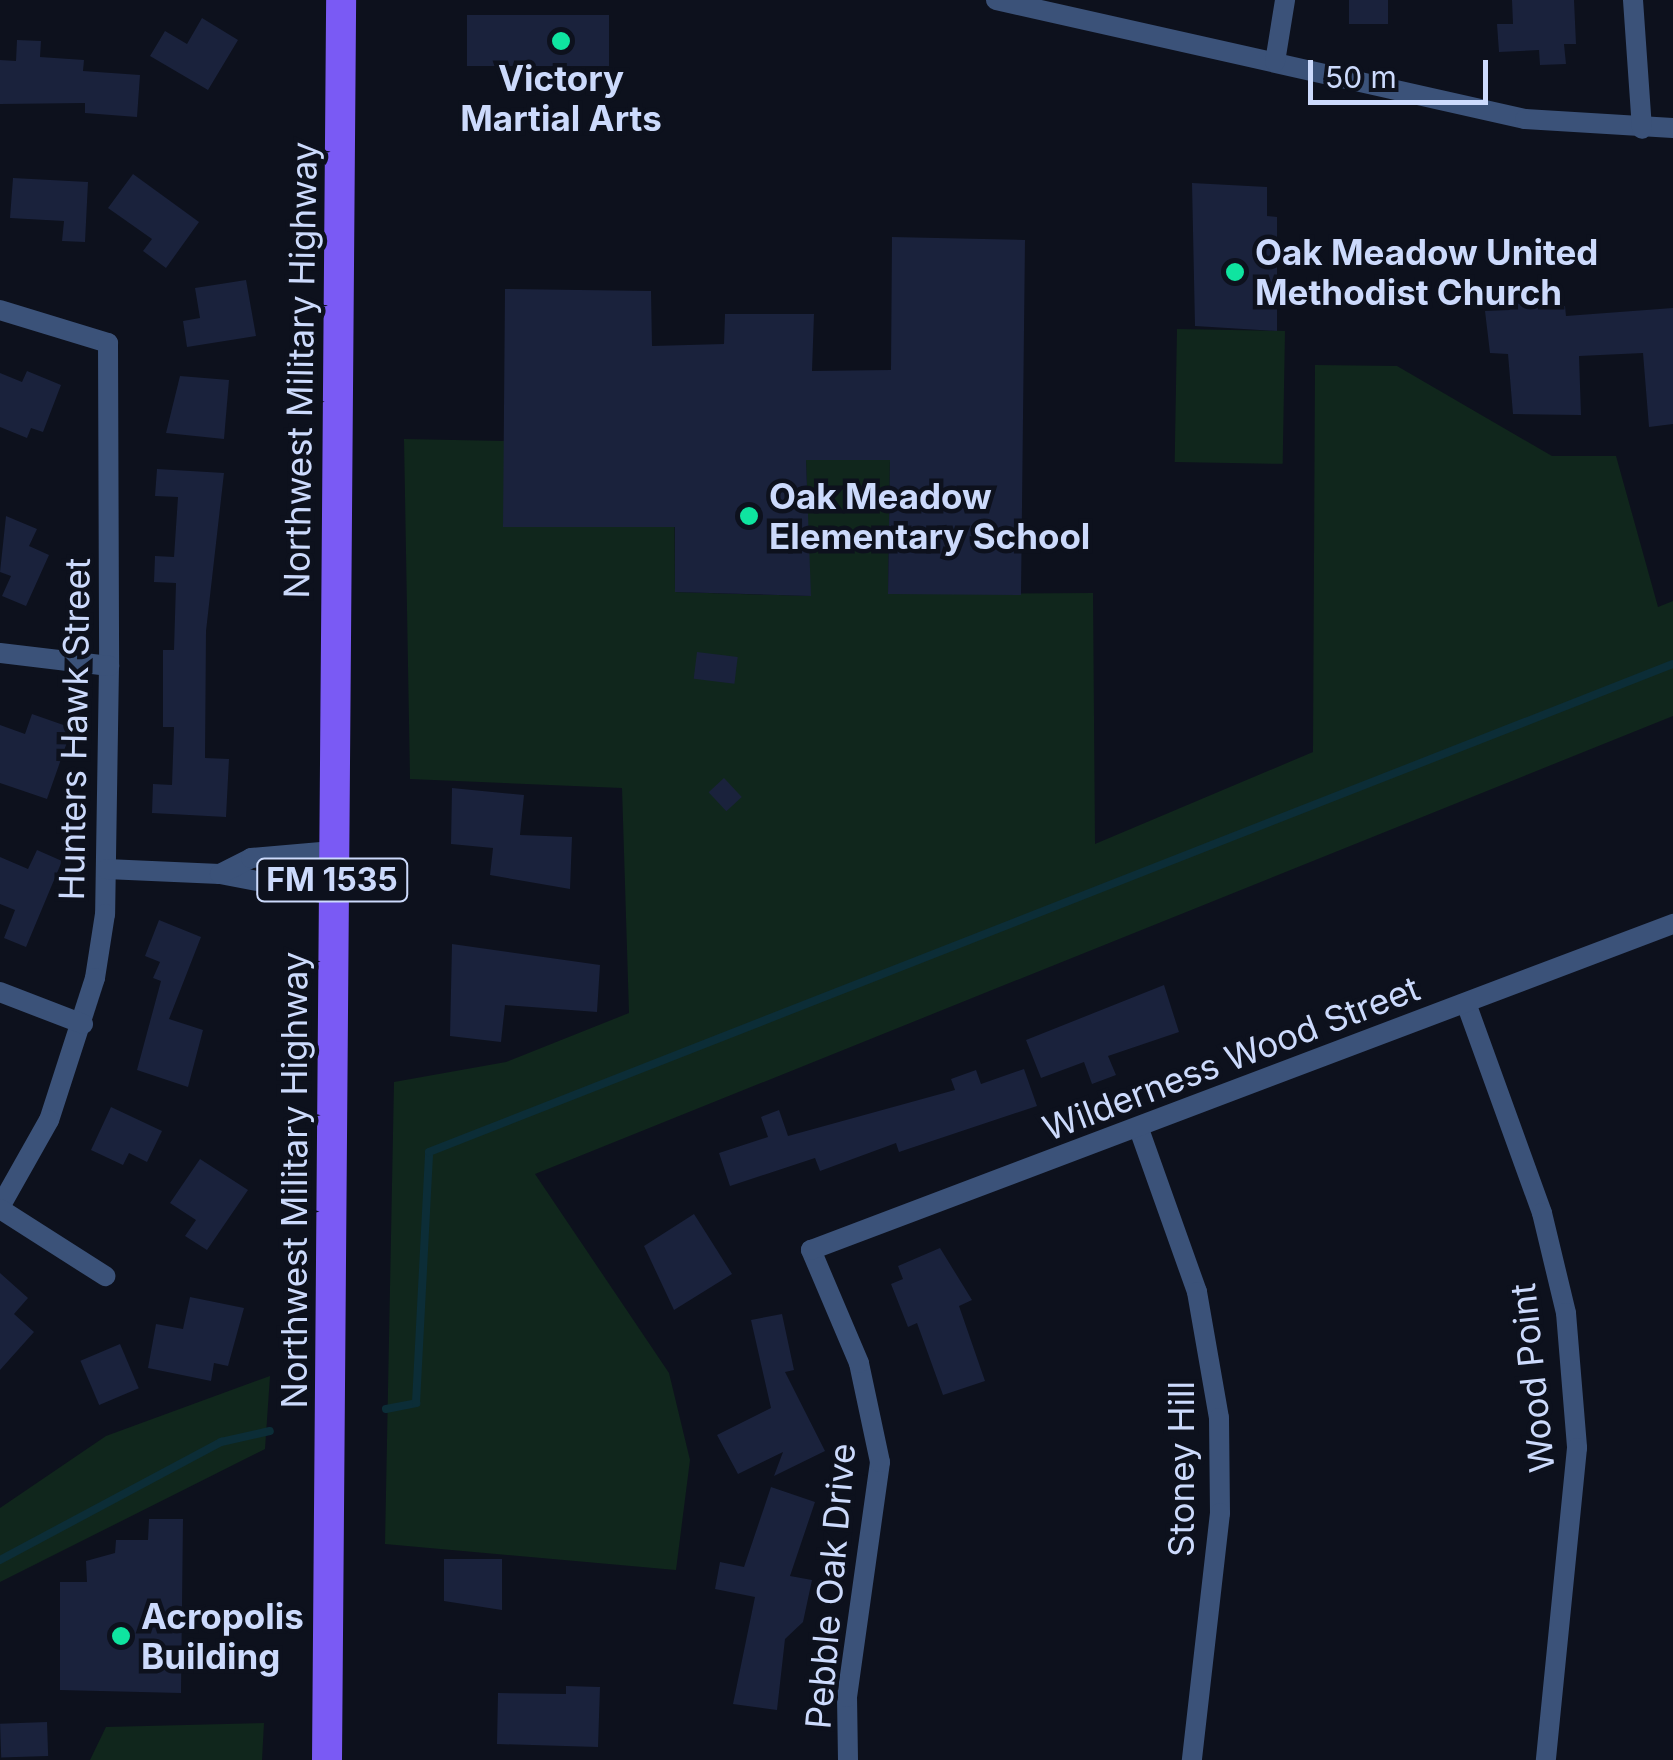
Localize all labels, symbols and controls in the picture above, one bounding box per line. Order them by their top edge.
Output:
marker: Victory Martial Arts [550,30,572,52]
scale bar [1313,40,1493,102]
place label: Victory Martial Arts [460,57,662,139]
text: 50 m [1325,59,1397,95]
street label: Northwest Military Highway [275,141,325,599]
place label: Oak Meadow United Methodist Church [1255,231,1598,313]
marker: Oak Meadow United Methodist Church [1224,261,1246,283]
place label: Oak Meadow Elementary School [769,475,1090,557]
marker: Oak Meadow Elementary School [738,505,760,527]
street label: Hunters Hawk Street [50,557,98,901]
road number: FM 1535 [255,853,410,907]
street label: Northwest Military Highway [273,951,315,1409]
street label: Wilderness Wood Street [1037,967,1425,1149]
street label: Wood Point [1501,1281,1563,1475]
street label: Stoney Hill [1160,1381,1202,1557]
street label: Pebble Oak Drive [797,1441,863,1731]
place label: Acropolis Building [141,1595,304,1677]
marker: Acropolis Building [110,1625,132,1647]

